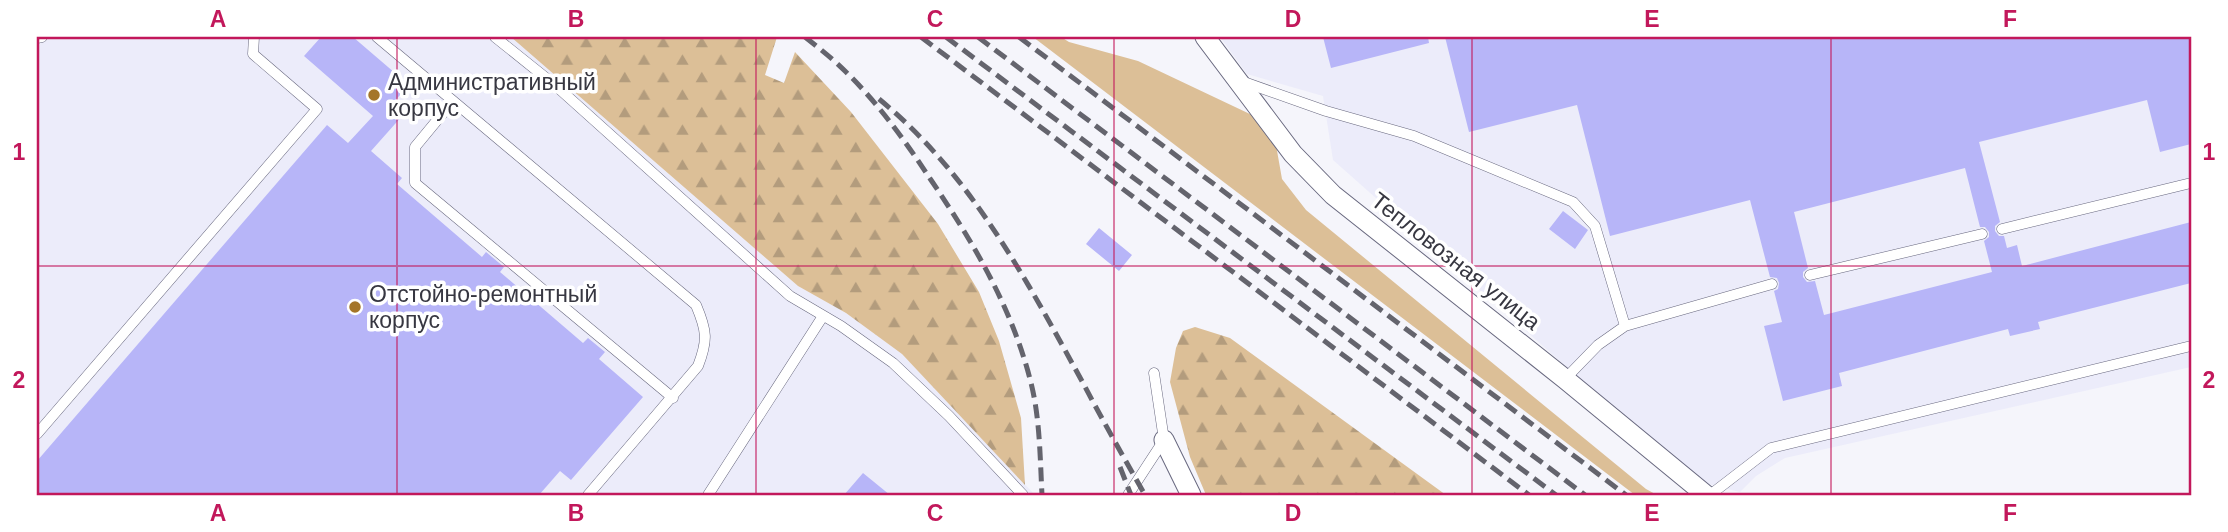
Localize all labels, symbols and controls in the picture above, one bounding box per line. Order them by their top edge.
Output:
text: A [210,6,226,32]
text: B [568,6,584,32]
text: C [927,6,943,32]
text: D [1285,6,1301,32]
text: E [1644,6,1660,32]
text: F [2003,6,2017,32]
place label: Административный корпус [388,69,596,121]
marker: Административный корпус [366,87,382,103]
text: 1 [13,139,26,165]
text: 1 [2203,139,2216,165]
street label: Тепловозная улица [1366,187,1546,335]
place label: Отстойно-ремонтный корпус [369,281,597,333]
marker: Отстойно-ремонтный корпус [347,299,363,315]
text: 2 [13,367,25,393]
text: 2 [2203,367,2215,393]
text: A [210,500,226,526]
text: B [568,500,584,526]
text: C [927,500,943,526]
text: D [1285,500,1301,526]
text: E [1644,500,1660,526]
text: F [2003,500,2017,526]

